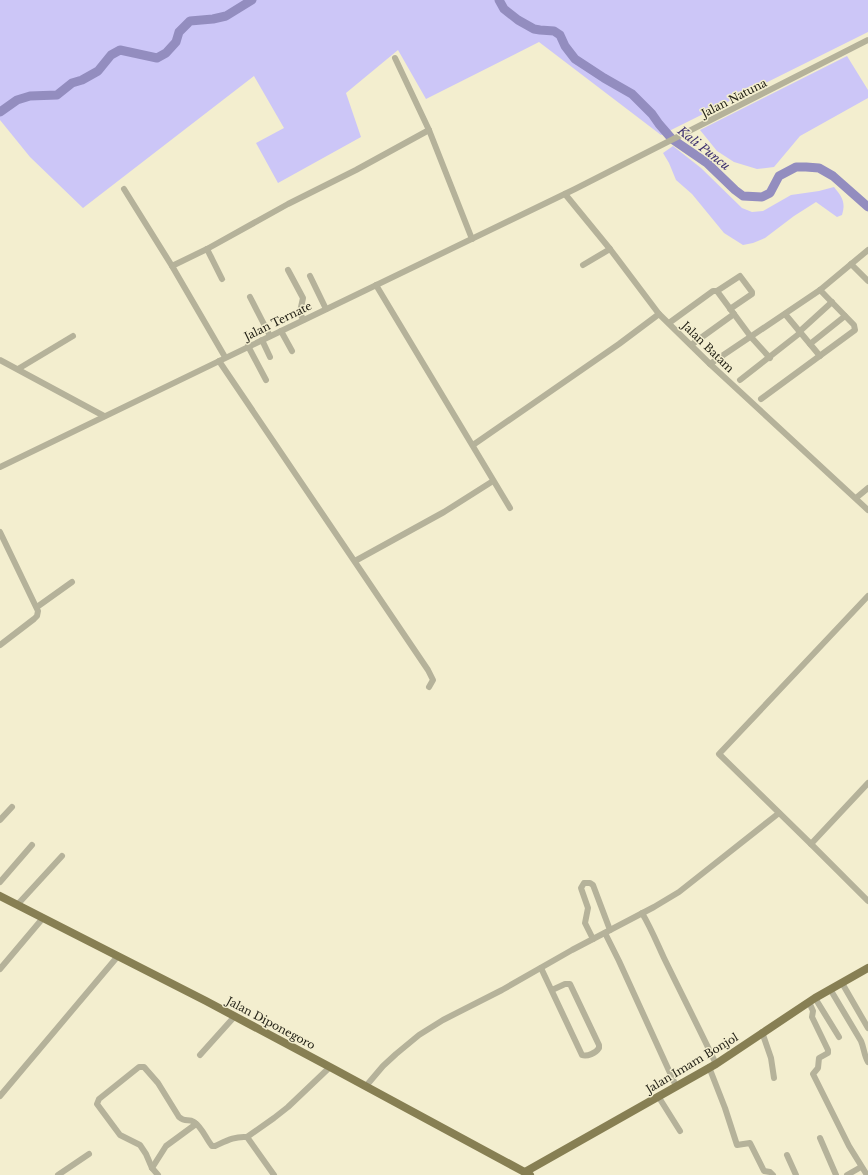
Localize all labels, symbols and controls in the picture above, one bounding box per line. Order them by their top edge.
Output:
street label: Jalan Natuna [697,75,770,121]
water label: Kali Puncu [674,122,733,173]
street label: Jalan Ternate [240,299,314,344]
street label: Jalan Batam [678,317,737,375]
street label: Jalan Diponegoro [222,993,318,1052]
street label: Jalan Imam Bonjol [642,1030,741,1097]

